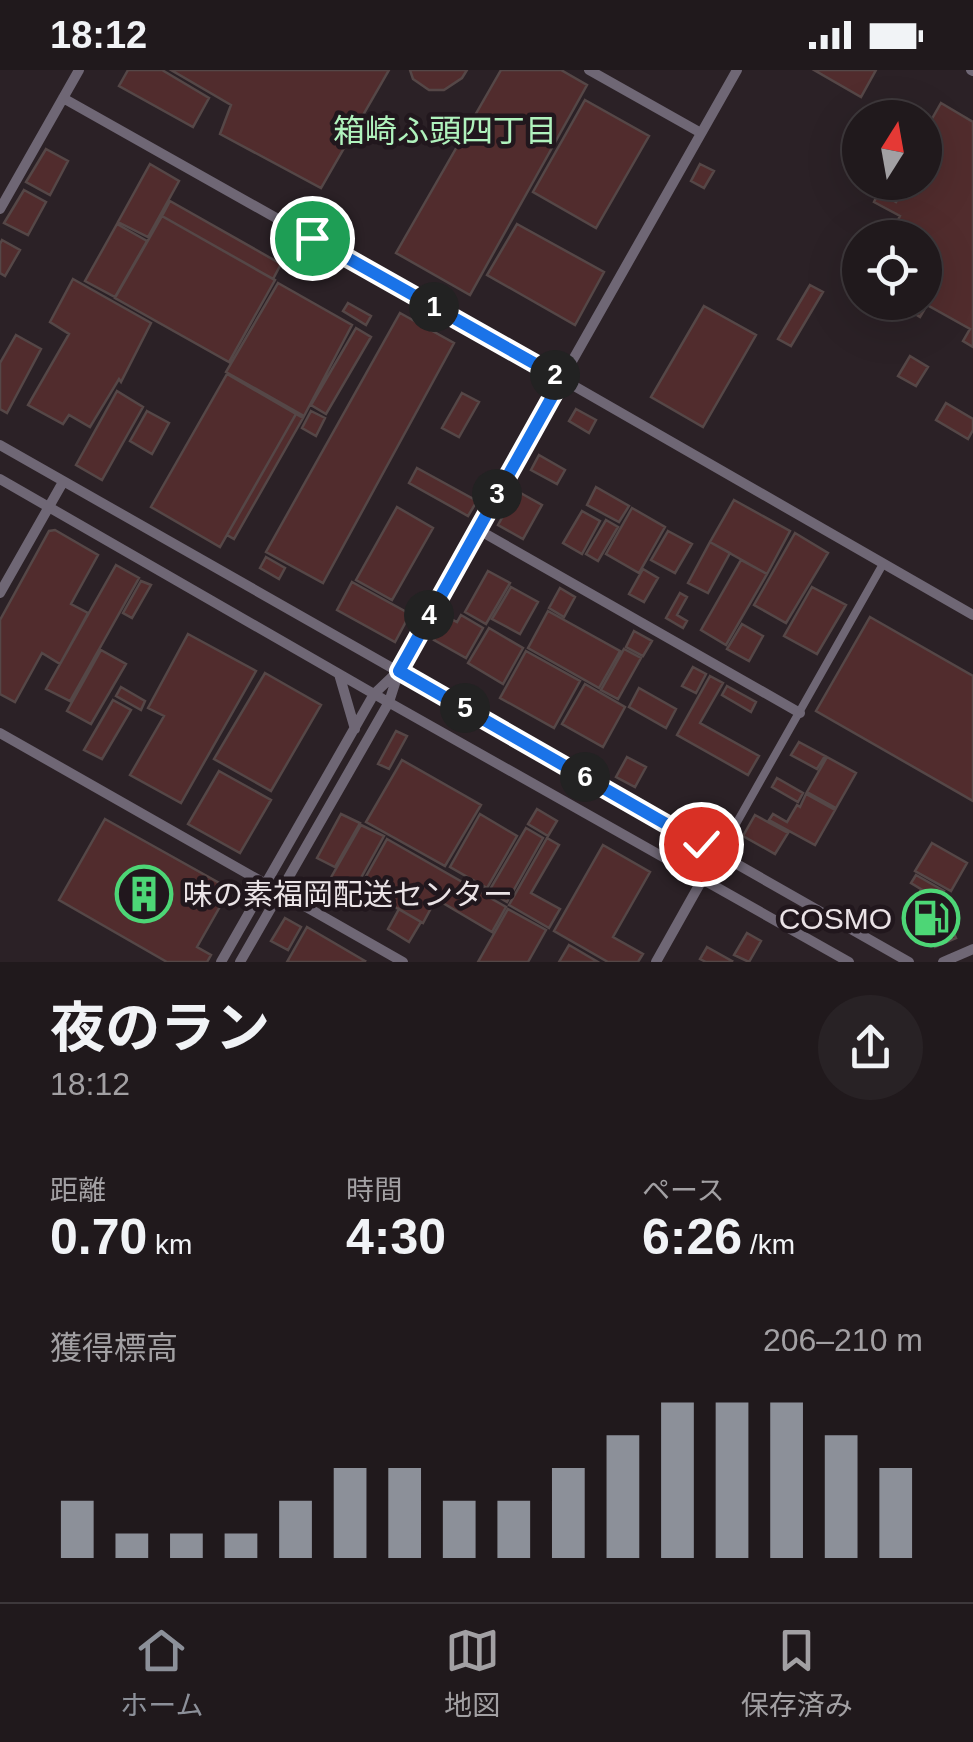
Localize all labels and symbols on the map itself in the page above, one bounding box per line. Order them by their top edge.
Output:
north arrow [842,100,942,200]
district label: 箱崎ふ頭四丁目 [333,113,557,149]
pin [270,196,355,281]
pin: 1 [409,282,459,332]
pin: 2 [530,350,580,400]
pin: 3 [472,469,522,519]
pin: 4 [404,590,454,640]
pin: 5 [440,683,490,733]
pin: 6 [560,752,610,802]
pin [659,802,744,887]
building icon: 味の素福岡配送センター [114,864,174,924]
place label: 味の素福岡配送センター [183,878,513,911]
fuel station icon: COSMO [901,888,961,948]
place label: COSMO [779,902,892,935]

